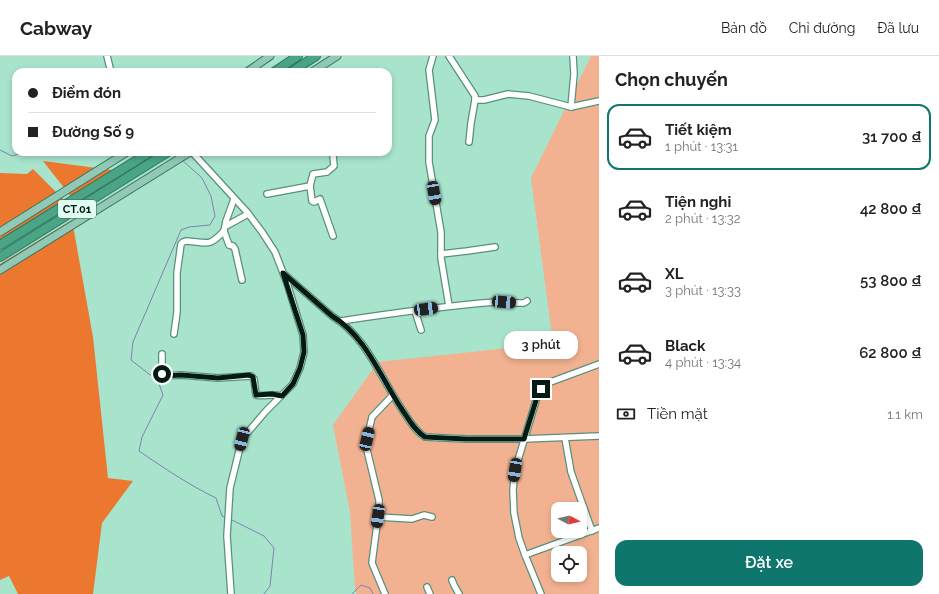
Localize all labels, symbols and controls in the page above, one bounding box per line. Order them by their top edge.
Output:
text: Cabway [20,17,92,39]
text: Bản đồ [721,20,767,36]
text: Chỉ đường [789,20,855,36]
text: Đã lưu [877,20,919,36]
text: Chọn chuyến [615,69,728,90]
text: Điểm đón [52,84,121,102]
icon: car [617,119,653,155]
text: Tiết kiệm [665,121,732,139]
text: Đường Số 9 [52,123,134,141]
text: 31 700 ₫ [862,128,921,146]
text: 1 phút · 13:31 [665,139,738,154]
car [426,180,442,206]
icon: car [617,191,653,227]
text: Tiện nghi [665,193,731,211]
road number: CT.01 [58,200,96,218]
text: 42 800 ₫ [860,200,921,218]
text: 2 phút · 13:32 [665,211,741,226]
icon: car [617,263,653,299]
text: XL [665,265,683,283]
text: 53 800 ₫ [860,272,921,290]
text: 3 phút · 13:33 [665,283,741,298]
car [492,295,516,309]
car [413,301,439,317]
callout: 3 phút [504,331,578,359]
icon: car [617,335,653,371]
text: 3 phút [522,337,560,352]
text: Black [665,337,705,355]
text: 62 800 ₫ [859,344,921,362]
text: 4 phút · 13:34 [665,355,741,370]
route start [153,365,171,383]
route end [532,380,550,398]
icon: cash [615,403,637,425]
text: Tiền mặt [647,405,708,423]
text: 1.1 km [887,407,923,422]
car [233,426,251,452]
car [358,426,376,452]
car [507,457,523,483]
north arrow [551,502,587,538]
map controls [551,502,587,582]
car [370,503,386,529]
button: Đặt xe [615,540,923,586]
button: locate [551,546,587,582]

